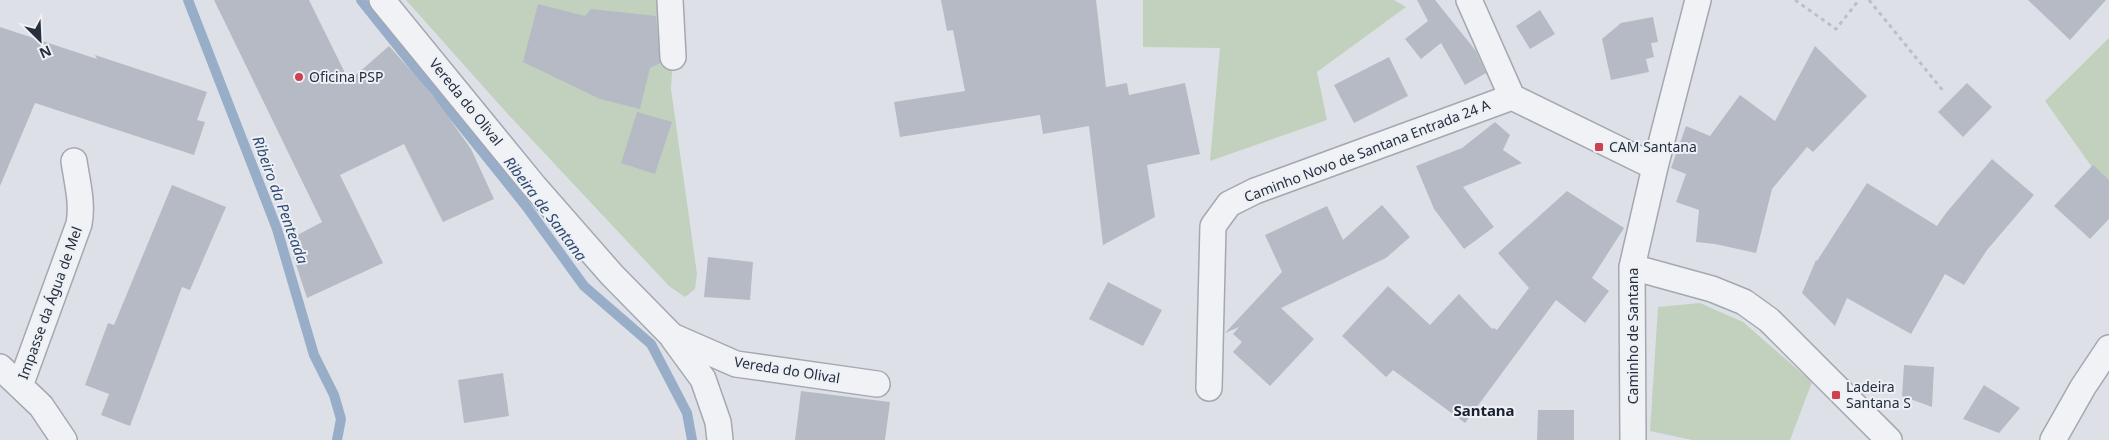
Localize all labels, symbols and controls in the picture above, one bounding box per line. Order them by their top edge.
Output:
north arrow [15,15,65,65]
text: N [36,41,55,63]
street label: Vereda do Olival [425,54,507,149]
place label: Oficina PSP [309,67,383,86]
marker: Oficina PSP [293,71,305,83]
street label: Caminho Novo de Santana Entrada 24 A [1241,95,1492,206]
water label: Ribeiro da Penteada [249,133,313,267]
place label: CAM Santana [1609,137,1697,156]
marker: CAM Santana [1593,141,1605,153]
water label: Ribeira de Santana [500,152,592,265]
street label: Impasse da Água de Mel [13,224,86,382]
street label: Caminho de Santana [1623,268,1642,404]
street label: Vereda do Olival [733,352,841,387]
place label: Ladeira Santana S [1846,377,1911,412]
marker: Ladeira Santana S [1830,389,1842,401]
district label: Santana [1453,400,1515,420]

